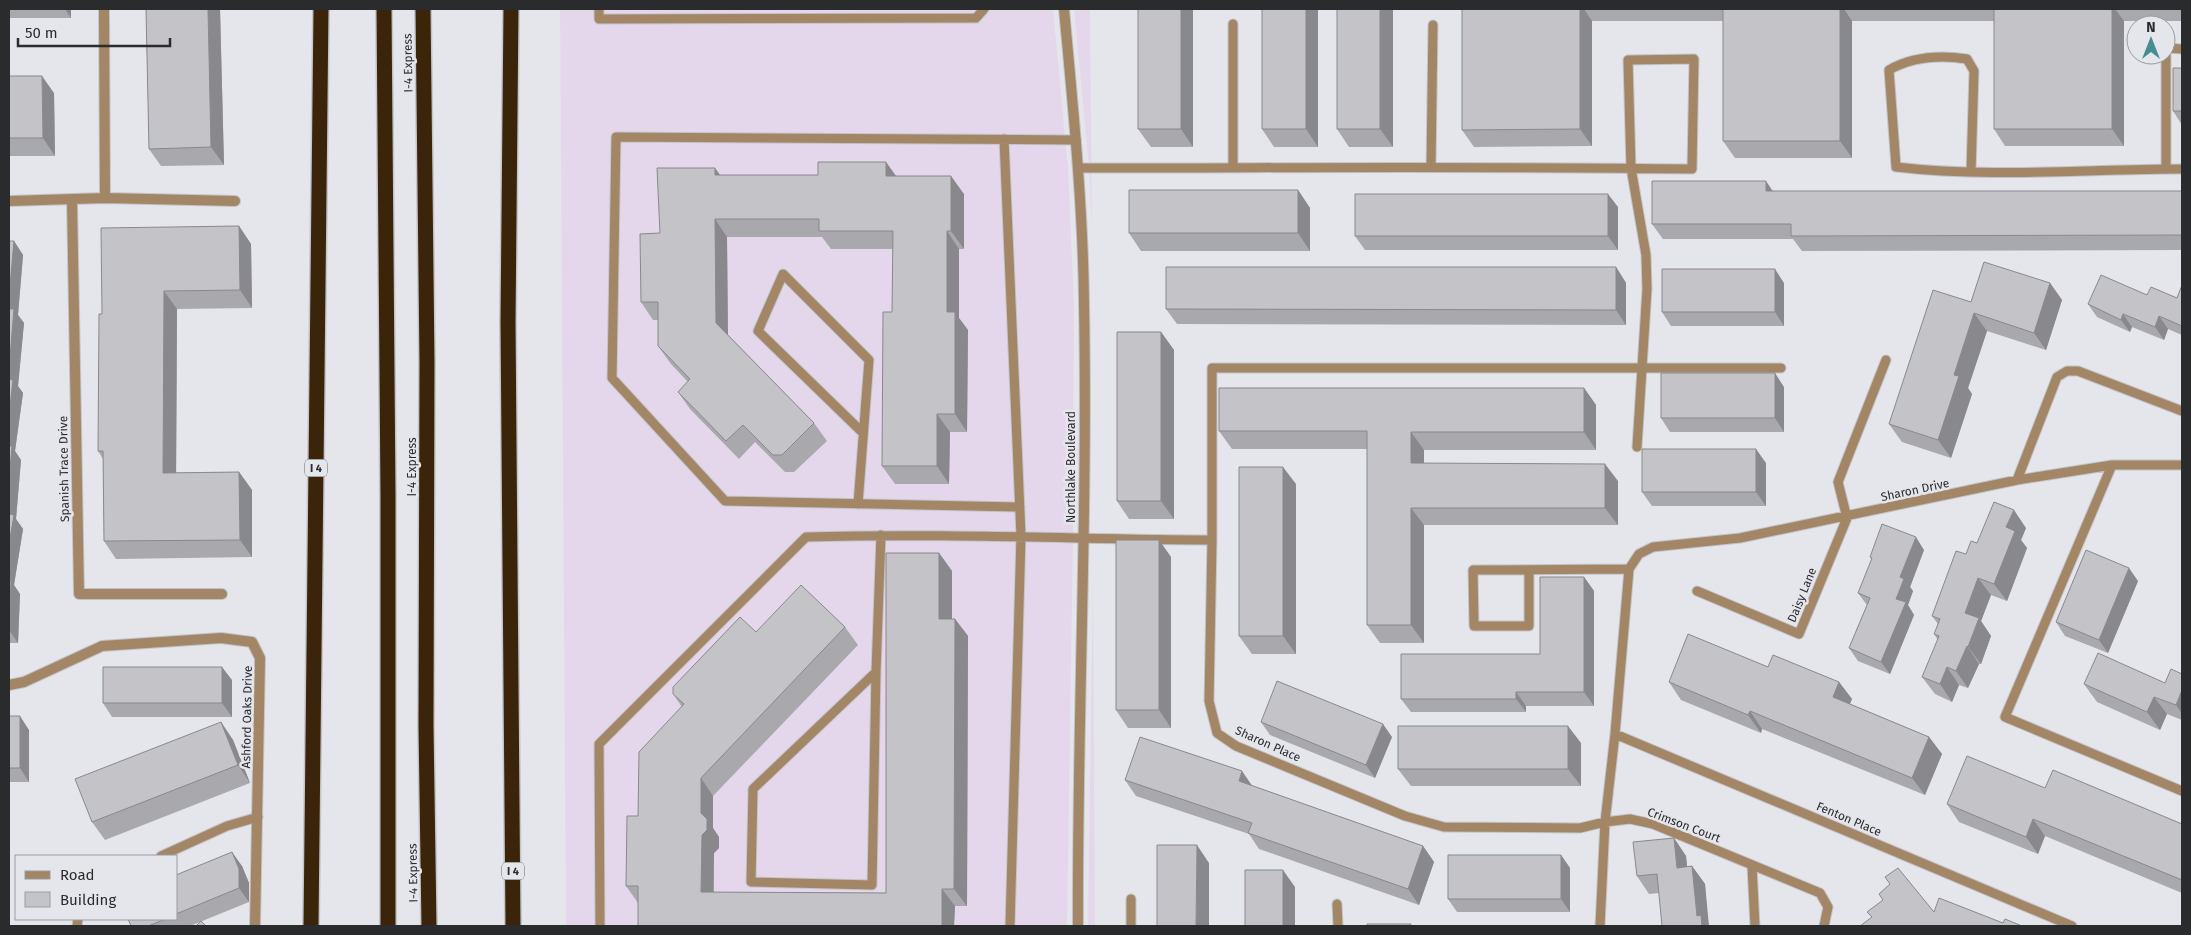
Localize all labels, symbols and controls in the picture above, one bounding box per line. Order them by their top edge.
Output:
scale bar [18,15,170,47]
north arrow [2126,15,2176,65]
text: N [2146,19,2156,36]
text: 50 m [25,24,58,42]
street label: I-4 Express [400,33,416,93]
street label: Northlake Boulevard [1064,411,1078,523]
street label: Spanish Trace Drive [56,416,72,522]
street label: I-4 Express [405,437,419,497]
road number: I 4 [305,459,327,476]
street label: Sharon Drive [1879,476,1951,504]
street label: Daisy Lane [1785,566,1819,624]
street label: Ashford Oaks Drive [239,665,255,769]
street label: Sharon Place [1233,723,1303,765]
street label: Fenton Place [1814,799,1884,839]
street label: Crimson Court [1645,805,1723,846]
street label: I-4 Express [405,843,421,903]
legend [15,855,178,920]
road number: I 4 [502,862,524,879]
text: Road [60,866,95,884]
text: Building [60,891,116,909]

